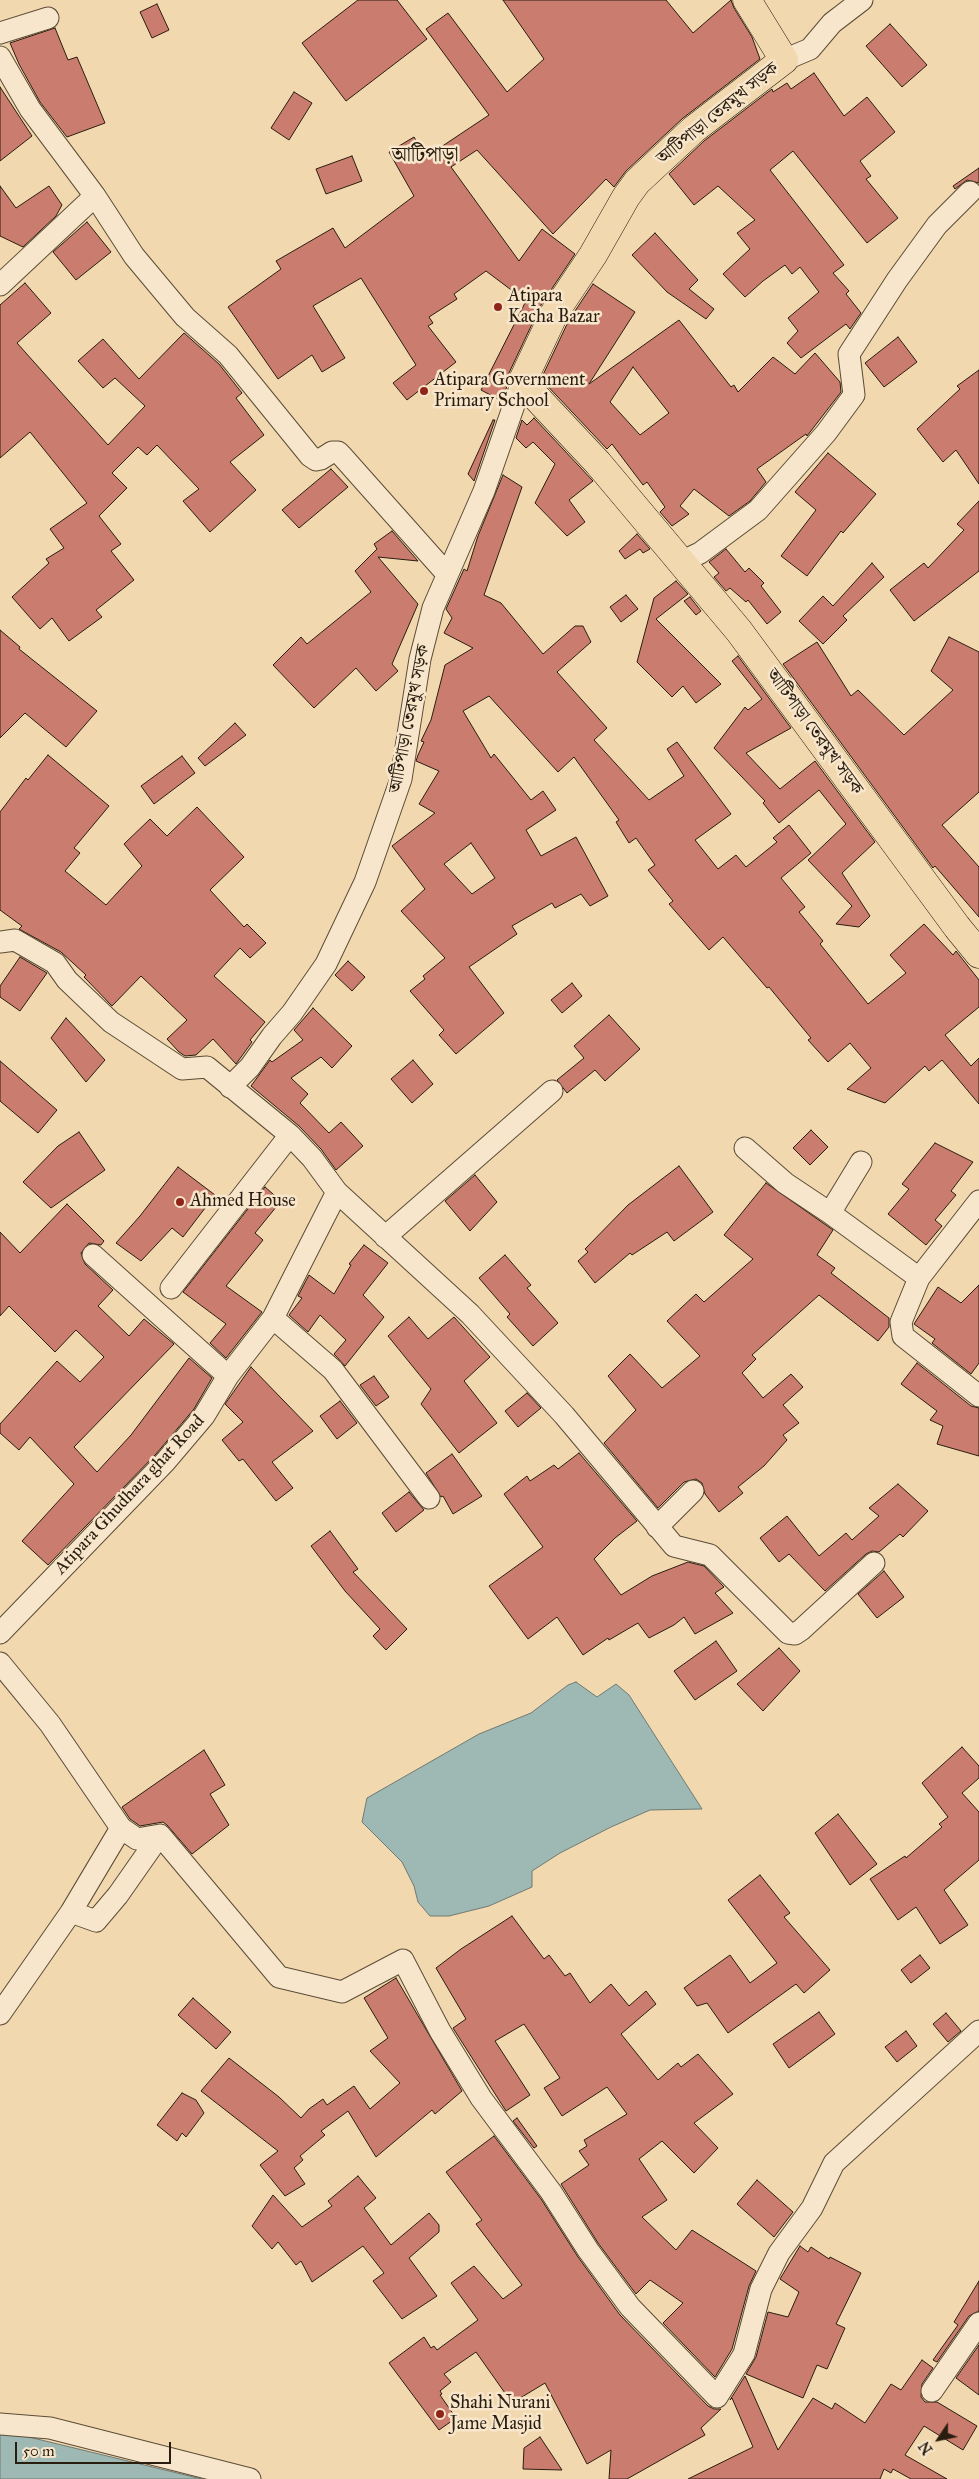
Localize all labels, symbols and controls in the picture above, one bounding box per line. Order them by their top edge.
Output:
street label: আটিপাড়া তেরমুখ সড়ক [653,58,783,170]
district label: আটিপাড়া [392,144,458,168]
place label: Atipara Kacha Bazar [508,286,600,328]
marker: Atipara Kacha Bazar [492,301,504,313]
place label: Atipara Government Primary School [434,370,585,412]
marker: Atipara Government Primary School [418,385,430,397]
street label: আটিপাড়া তেরমুখ সড়ক [385,643,435,795]
street label: আটিপাড়া তেরমুখ সড়ক [761,665,867,799]
place label: Ahmed House [190,1191,296,1213]
marker: Ahmed House [174,1196,186,1208]
street label: Atipara Ghudhara ghat Road [50,1411,210,1579]
place label: Shahi Nurani Jame Masjid [450,2393,550,2436]
marker: Shahi Nurani Jame Masjid [434,2408,446,2420]
north arrow [914,2414,964,2464]
scale bar [18,2432,174,2464]
text: N [916,2438,937,2457]
text: 50 m [23,2442,55,2460]

